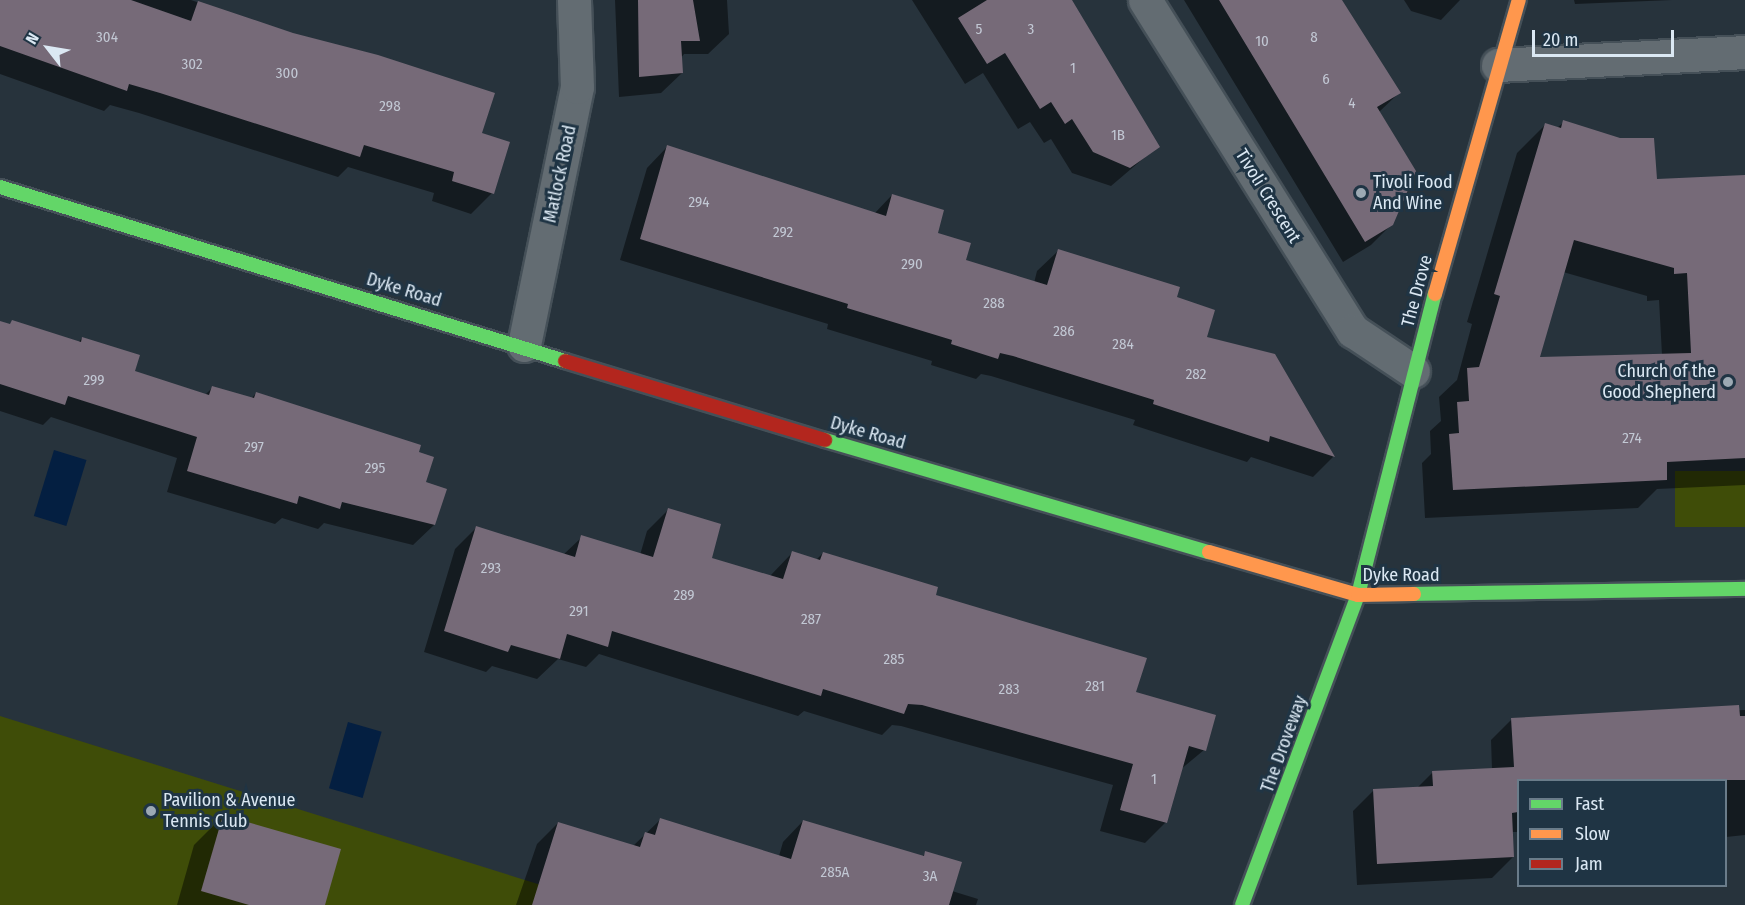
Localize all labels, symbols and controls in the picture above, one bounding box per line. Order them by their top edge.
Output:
north arrow [18,18,78,78]
scale bar [1535,18,1678,56]
house number: 5 [976,21,982,39]
house number: 3 [1028,21,1034,39]
text: N [22,29,43,47]
house number: 304 [96,29,118,47]
house number: 8 [1310,29,1318,47]
text: 20 m [1543,29,1578,51]
house number: 10 [1255,33,1269,51]
house number: 302 [181,56,203,74]
house number: 1 [1070,60,1076,78]
house number: 300 [276,65,298,83]
house number: 6 [1322,71,1330,89]
house number: 4 [1348,95,1356,113]
house number: 298 [379,98,401,116]
street label: Matlock Road [539,123,581,225]
house number: 1B [1111,127,1125,145]
street label: Tivoli Crescent [1231,145,1305,247]
place label: Tivoli Food And Wine [1373,172,1453,214]
marker: Tivoli Food And Wine [1354,186,1368,200]
house number: 294 [689,194,709,212]
house number: 292 [773,224,793,242]
street label: The Drove [1397,253,1437,329]
house number: 290 [901,256,923,274]
street label: Dyke Road [364,268,444,312]
house number: 288 [983,295,1005,313]
house number: 286 [1053,323,1075,341]
house number: 284 [1112,336,1134,354]
place label: Church of the Good Shepherd [1602,361,1716,404]
house number: 282 [1186,366,1206,384]
house number: 299 [83,372,105,390]
marker: Church of the Good Shepherd [1721,375,1735,389]
street label: Dyke Road [828,412,908,454]
house number: 274 [1622,430,1642,448]
house number: 297 [244,439,264,457]
house number: 295 [365,460,385,478]
house number: 293 [481,560,501,578]
street label: Dyke Road [1362,564,1440,586]
house number: 289 [673,587,695,605]
house number: 291 [569,603,589,621]
house number: 287 [801,611,821,629]
house number: 285 [884,651,904,669]
house number: 281 [1085,678,1105,696]
house number: 283 [999,681,1019,699]
street label: The Droveway [1256,693,1312,795]
house number: 1 [1151,771,1157,789]
legend [1517,779,1727,887]
place label: Pavilion & Avenue Tennis Club [163,790,295,832]
text: Fast [1575,793,1604,815]
marker: Pavilion & Avenue Tennis Club [144,804,158,818]
text: Slow [1575,823,1610,845]
text: Jam [1575,853,1603,875]
house number: 285A [821,864,849,882]
house number: 3A [923,868,937,886]

